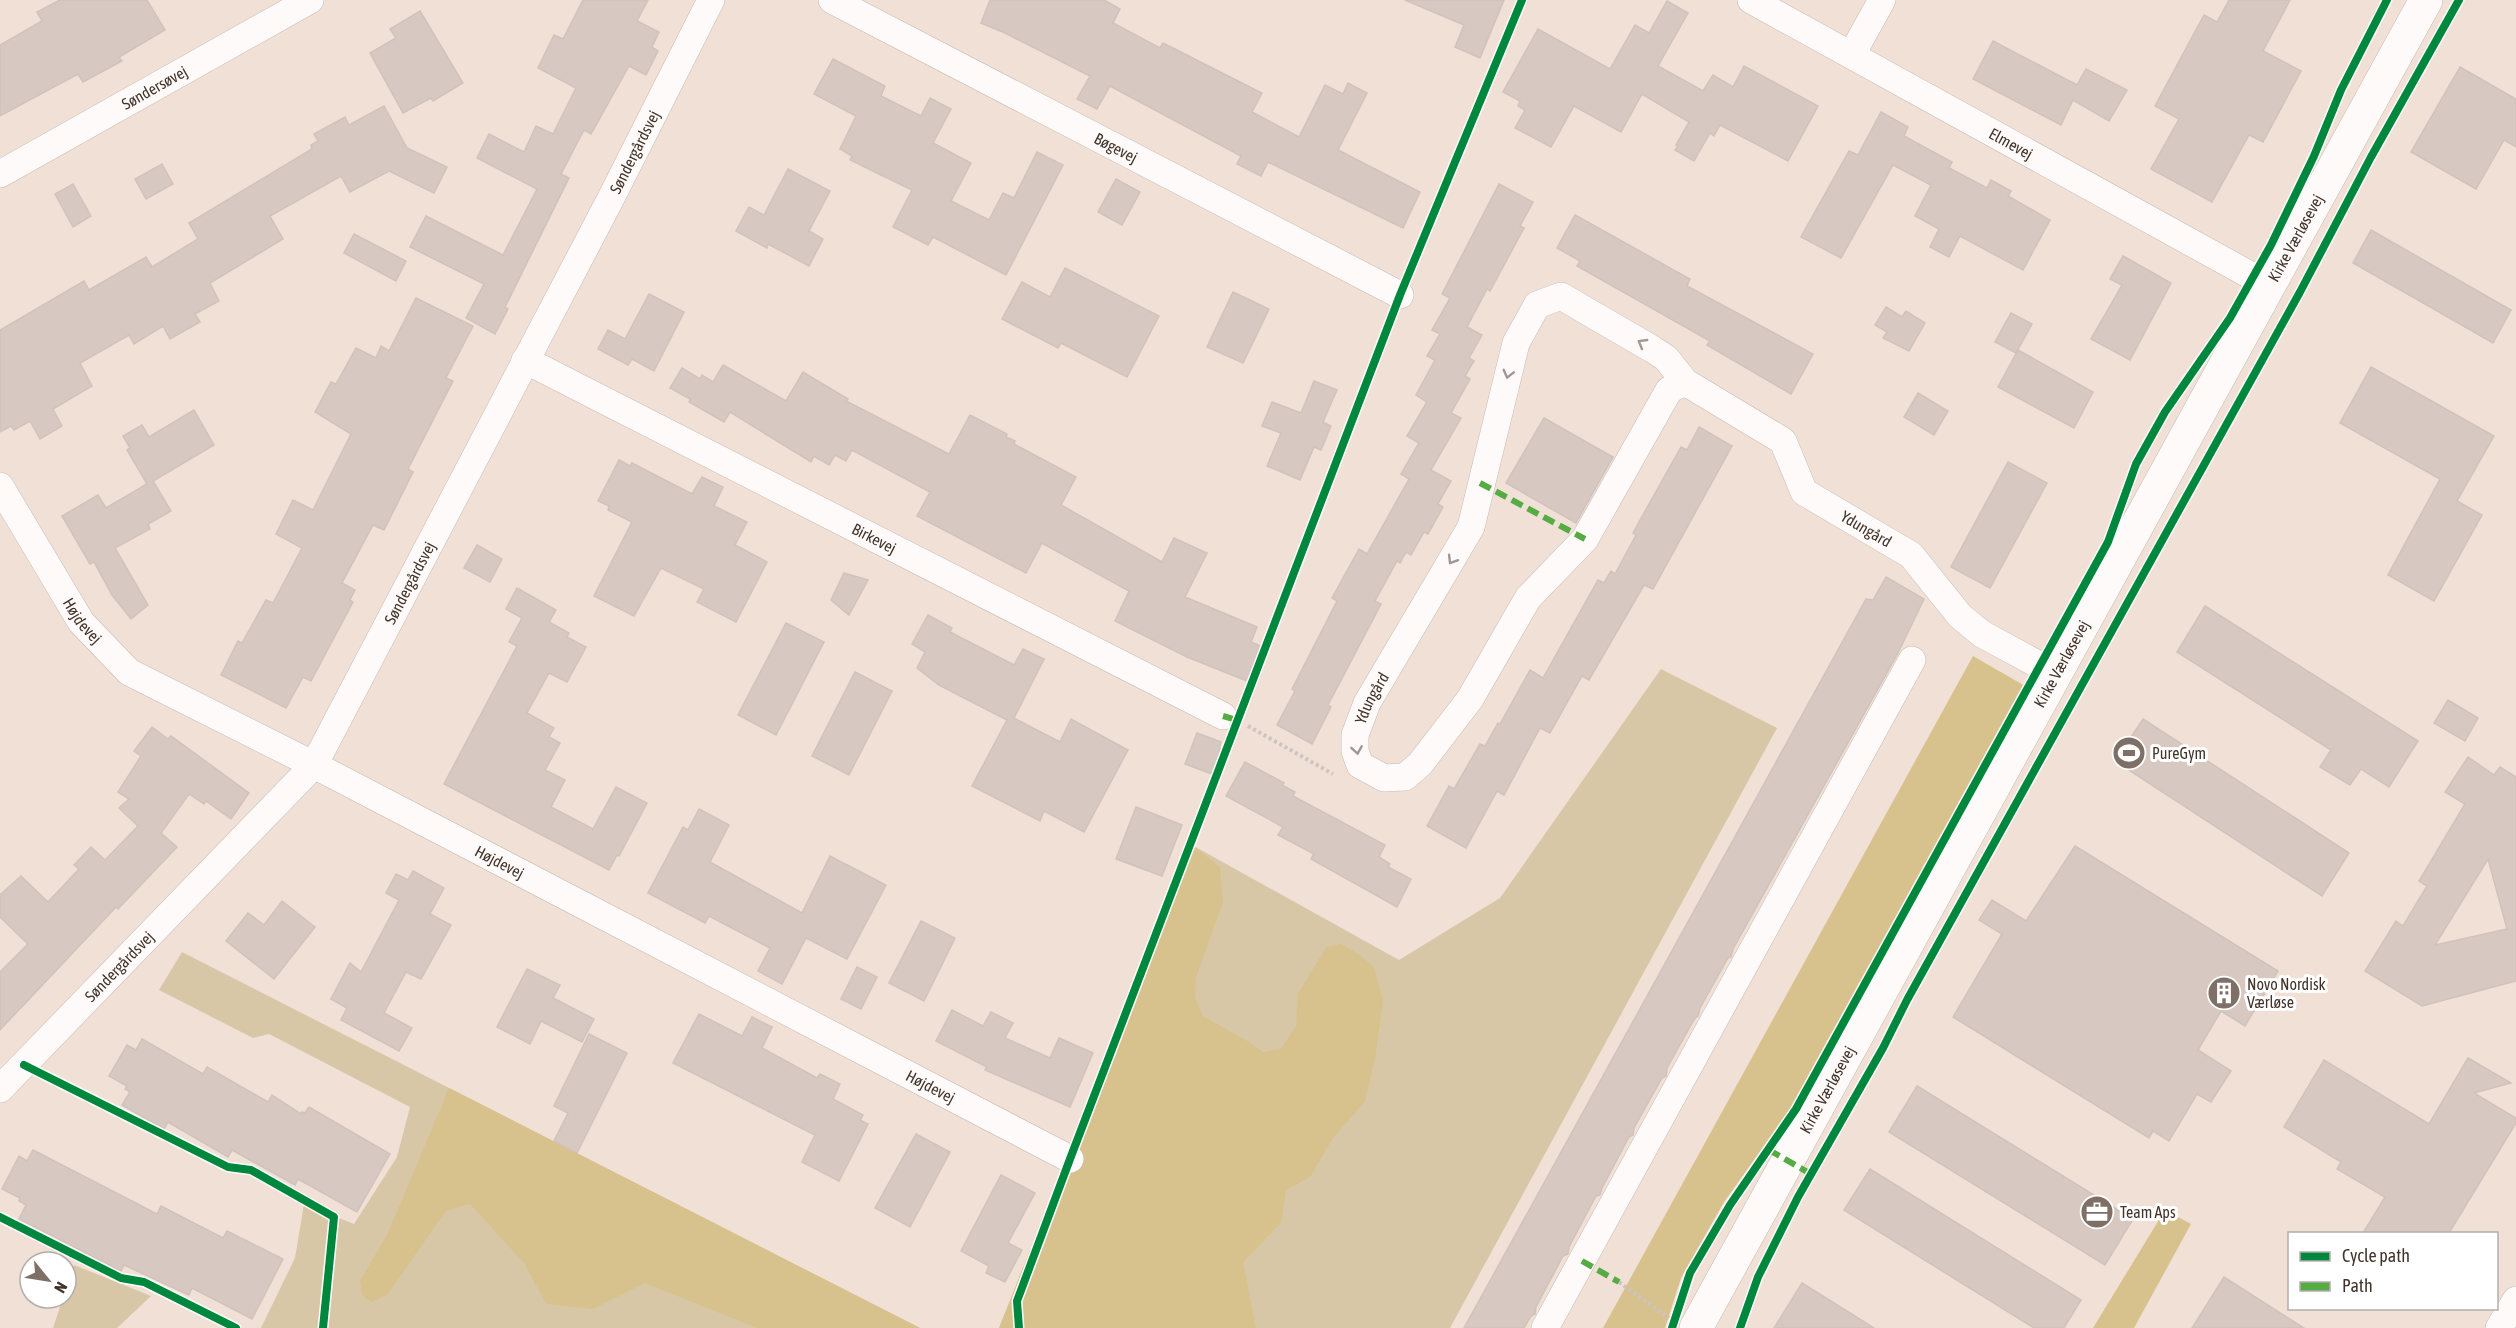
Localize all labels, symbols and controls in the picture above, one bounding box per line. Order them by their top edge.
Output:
street label: Søndersøvej [119,62,191,113]
street label: Søndergårdsvej [606,107,664,196]
street label: Elmevej [1986,124,2036,163]
street label: Bøgevej [1091,129,1141,167]
street label: Kirke Værløsevej [2264,191,2327,285]
one-way arrow [1638,339,1648,350]
one-way arrow [1503,369,1516,379]
street label: Ydungård [1838,507,1895,551]
street label: Birkevej [849,519,899,558]
street label: Søndergårdsvej [381,538,439,627]
one-way arrow [1447,554,1459,564]
street label: Højdevej [60,595,106,648]
street label: Kirke Værløsevej [2030,617,2093,710]
street label: Ydungård [1351,669,1392,726]
sports icon: PureGym [2111,735,2147,771]
place label: PureGym [2152,744,2206,763]
one-way arrow [1350,745,1362,755]
street label: Højdevej [472,842,527,883]
street label: Søndergårdsvej [81,927,158,1005]
building icon: Novo Nordisk Værløse [2206,975,2242,1011]
place label: Novo Nordisk Værløse [2247,975,2326,1011]
street label: Kirke Værløsevej [1796,1043,1859,1136]
street label: Højdevej [903,1066,958,1107]
office icon: Team Aps [2079,1194,2115,1230]
place label: Team Aps [2120,1203,2176,1222]
legend [2288,1232,2498,1310]
text: Cycle path [2342,1245,2410,1266]
north arrow [18,1250,78,1310]
text: Path [2342,1275,2373,1296]
text: N [51,1279,71,1296]

